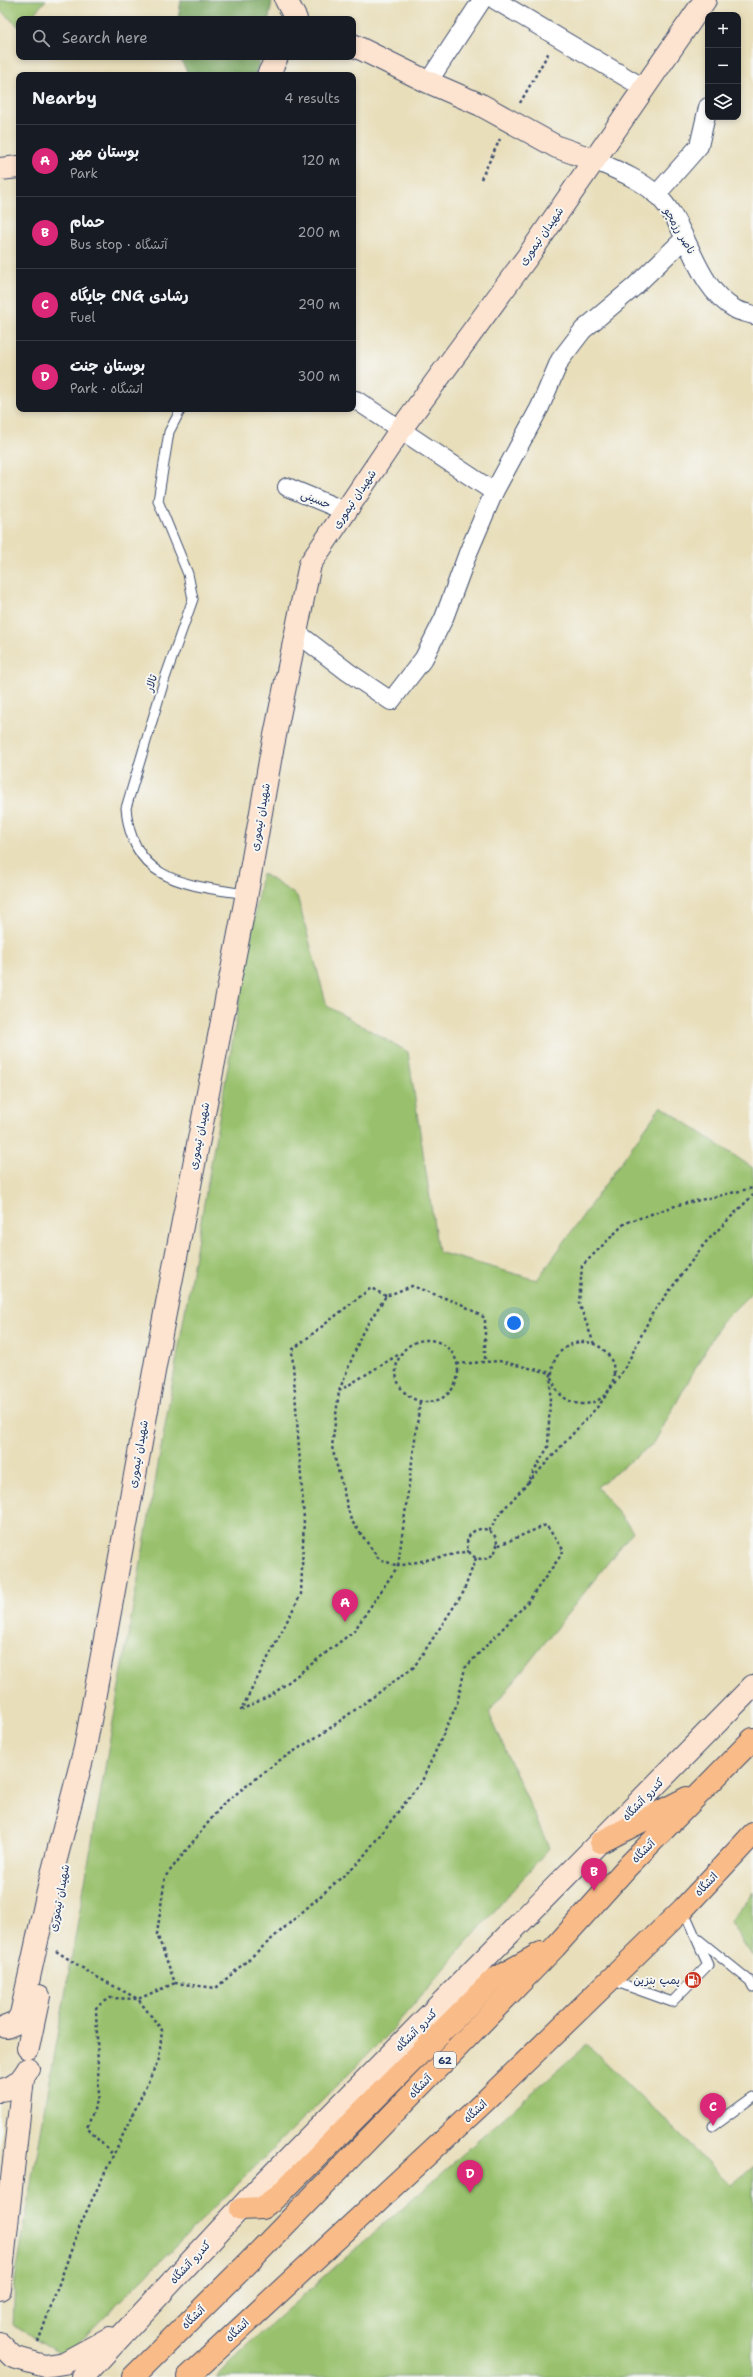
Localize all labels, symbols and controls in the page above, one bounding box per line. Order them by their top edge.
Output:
map controls [705,12,741,120]
button: + [705,12,741,48]
search box [16,16,356,60]
icon: search [30,27,52,49]
text: Search here [62,28,148,48]
button: − [705,48,741,84]
button: layers [705,84,741,120]
text: Nearby [32,87,97,109]
text: 4 results [284,90,340,107]
text: بوستان مهر [70,142,139,162]
text: A [40,152,50,169]
text: 120 m [302,152,340,169]
text: Park [70,165,98,182]
street label: شهیدان تیموری [516,204,567,269]
street label: ناصر رزمجو [660,204,699,257]
text: حمام [70,212,104,232]
text: B [41,224,49,241]
text: 200 m [298,224,340,241]
text: Bus stop · آتشگاه [70,236,167,253]
text: جایگاه CNG رشادی [70,286,189,306]
text: C [41,296,49,313]
text: 290 m [298,296,340,313]
text: Fuel [70,309,95,326]
text: بوستان جنت [70,356,145,376]
text: D [40,368,50,385]
text: 300 m [297,368,340,385]
text: Park · اتشگاه [70,380,143,397]
street label: شهیدان تیموری [329,467,380,532]
street label: حسینی [299,487,333,512]
street label: تالار [142,672,161,694]
street label: شهیدان تیموری [247,782,274,852]
street label: شهیدان تیموری [186,1101,213,1171]
your location [504,1313,524,1333]
street label: شهیدان تیموری [125,1419,152,1489]
pin: A [332,1589,358,1622]
street label: کندرو آتشگاه [619,1774,668,1824]
street label: آتشگاه [628,1835,659,1866]
pin: B [581,1858,607,1891]
street label: شهیدان تیموری [46,1863,73,1933]
street label: اتشگاه [691,1869,721,1899]
fuel station icon: پمپ بنزین [683,1970,703,1990]
place label: پمپ بنزین [633,1973,680,1988]
street label: کندرو آتشگاه [392,2006,441,2055]
road number: 62 [434,2052,456,2068]
street label: آتشگاه [405,2070,436,2101]
pin: C [700,2093,726,2126]
street label: اتشگاه [460,2097,491,2126]
pin: D [457,2160,483,2193]
street label: کندرو آتشگاه [166,2237,215,2287]
street label: آتشگاه [178,2302,209,2332]
street label: اتشگاه [222,2315,252,2345]

